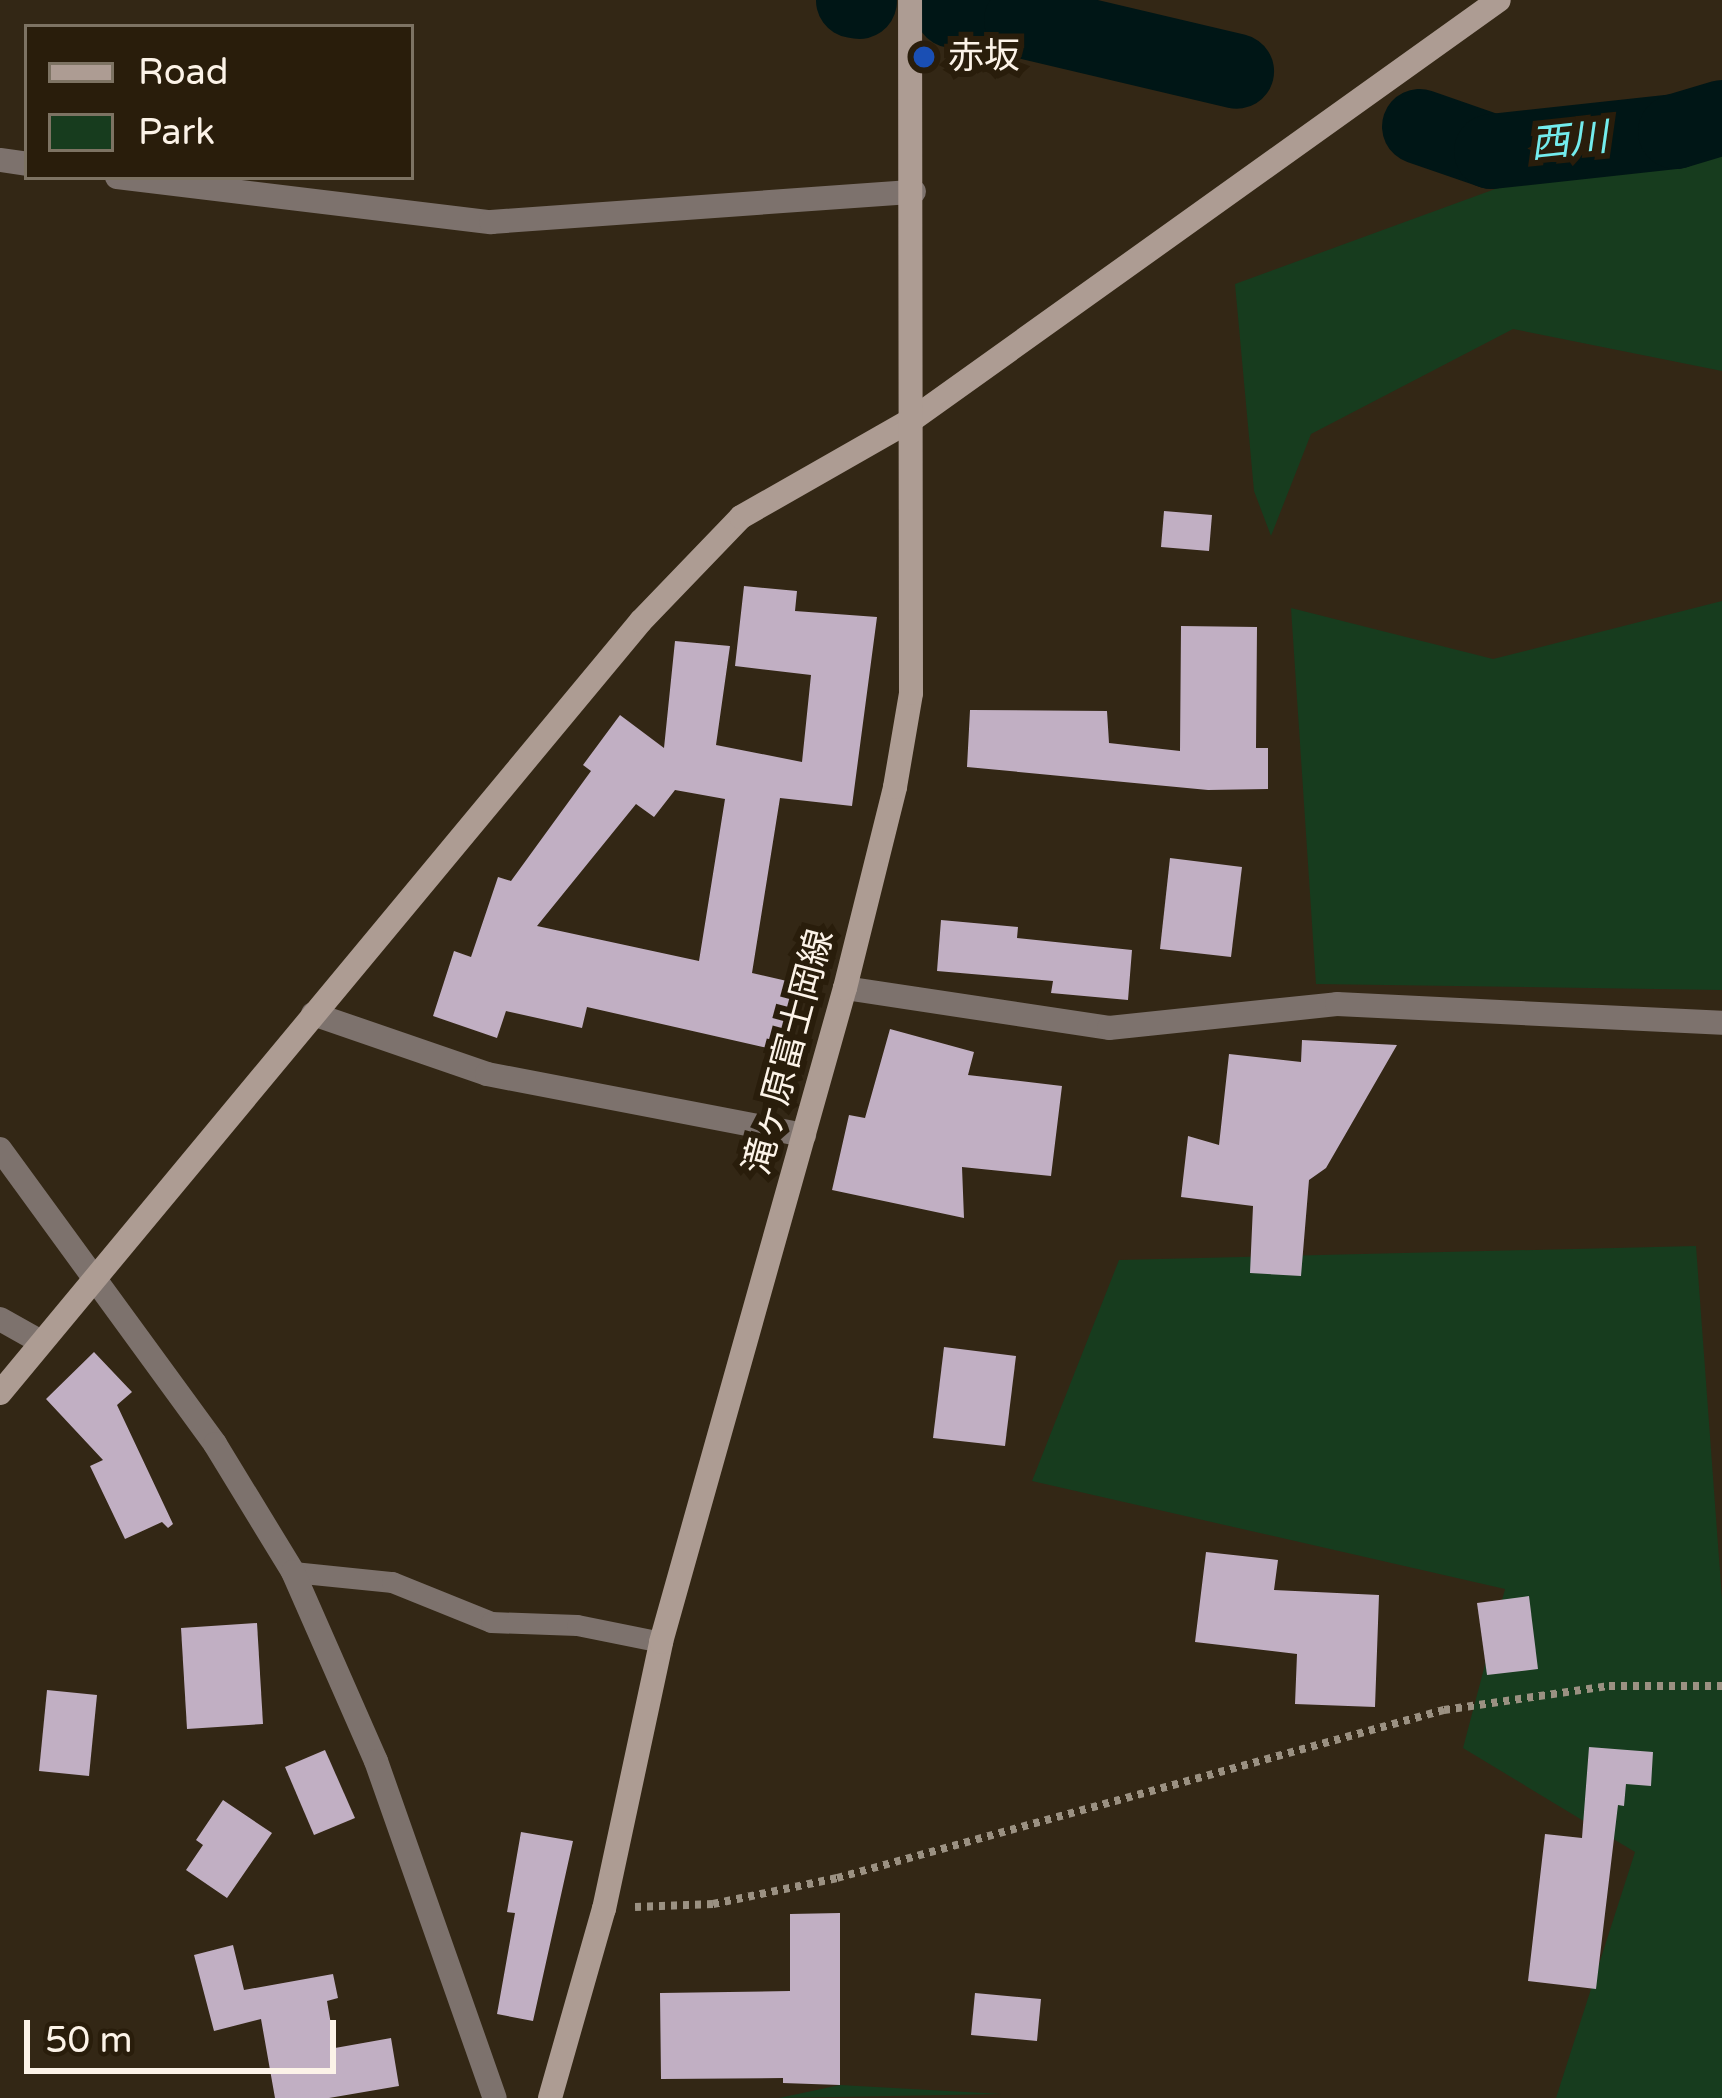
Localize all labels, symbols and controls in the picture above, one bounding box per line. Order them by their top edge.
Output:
legend [24,24,414,180]
place label: 赤坂 [948,35,1020,79]
marker: 赤坂 [911,44,937,70]
text: Road [138,51,228,94]
text: Park [138,111,215,154]
water label: 西川 [1528,115,1610,169]
street label: 滝ヶ原富士岡線 [736,925,842,1179]
scale bar [30,1996,342,2070]
text: 50 m [45,2019,133,2062]

